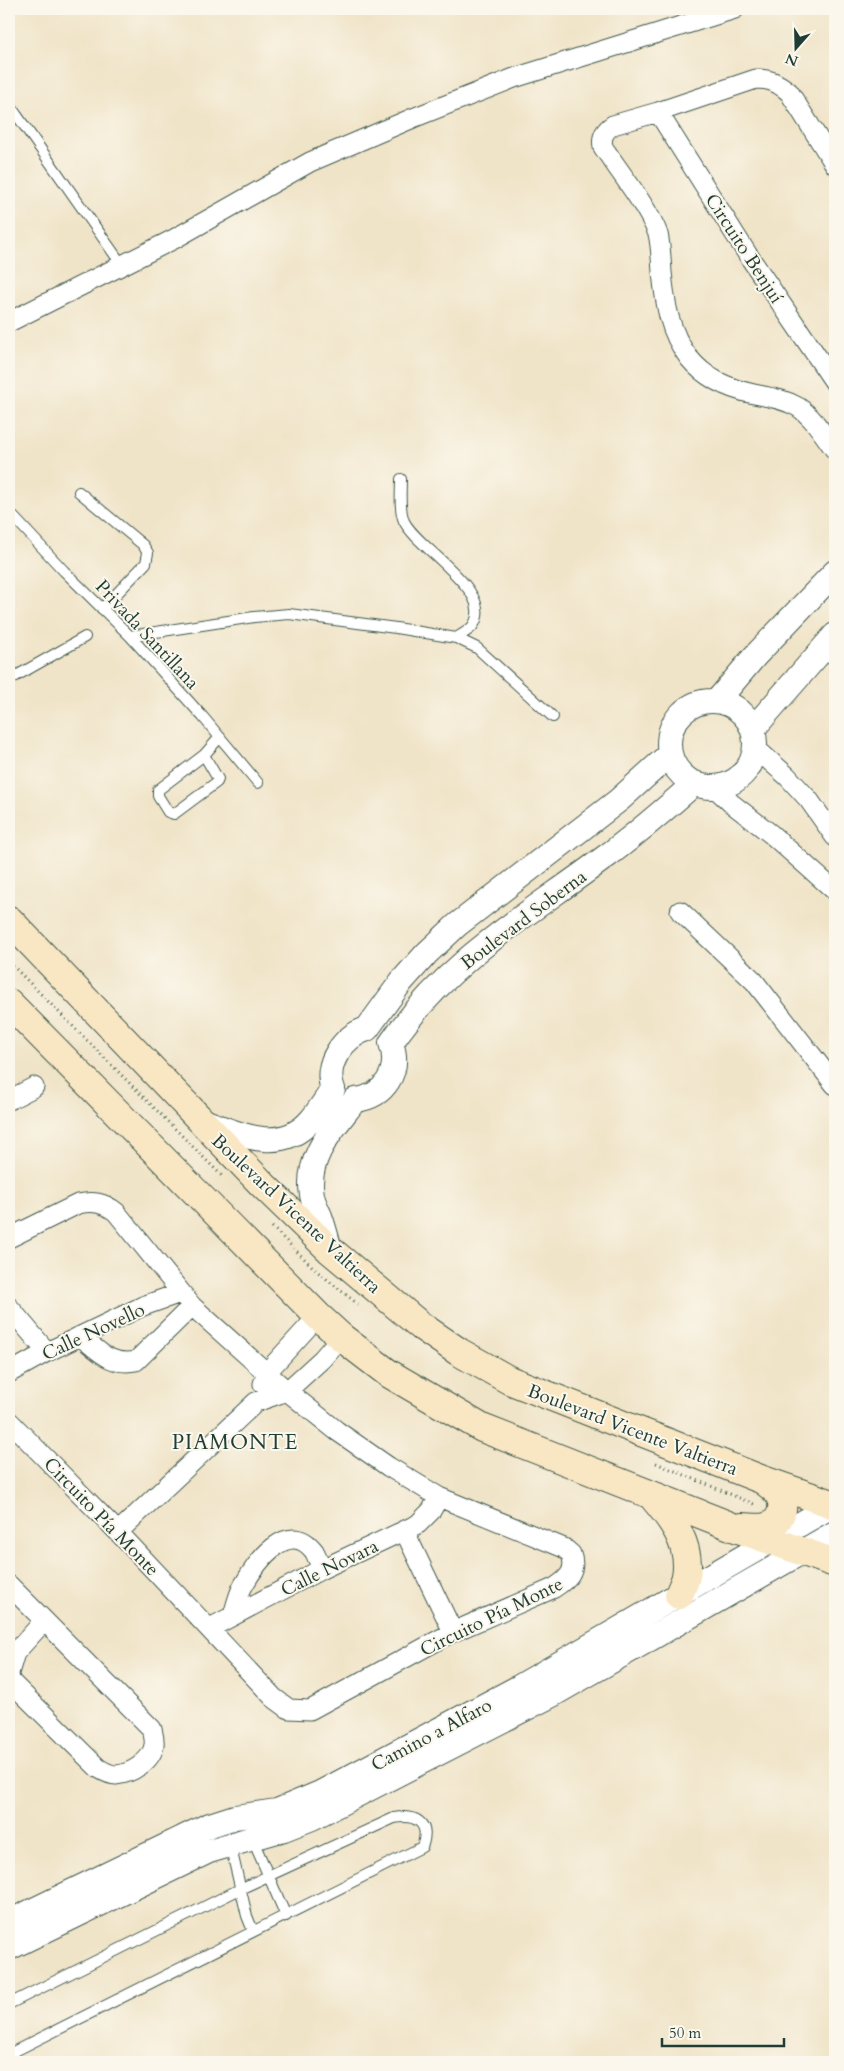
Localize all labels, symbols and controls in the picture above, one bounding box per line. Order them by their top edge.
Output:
north arrow [772,22,822,72]
text: N [783,49,801,71]
street label: Circuito Benjuí [699,189,789,309]
street label: Privada Santillana [89,574,205,695]
street label: Boulevard Soberna [455,864,592,976]
street label: Boulevard Vicente Valtierra [206,1128,387,1299]
street label: Calle Novello [38,1297,149,1367]
street label: Boulevard Vicente Valtierra [524,1378,742,1482]
district label: PIAMONTE [172,1428,298,1457]
street label: Circuito Pía Monte [38,1452,165,1582]
street label: Calle Novara [276,1533,383,1603]
street label: Circuito Pía Monte [416,1571,567,1663]
street label: Camino a Alfaro [367,1692,496,1778]
scale bar [662,2016,784,2048]
text: 50 m [669,2023,701,2043]

